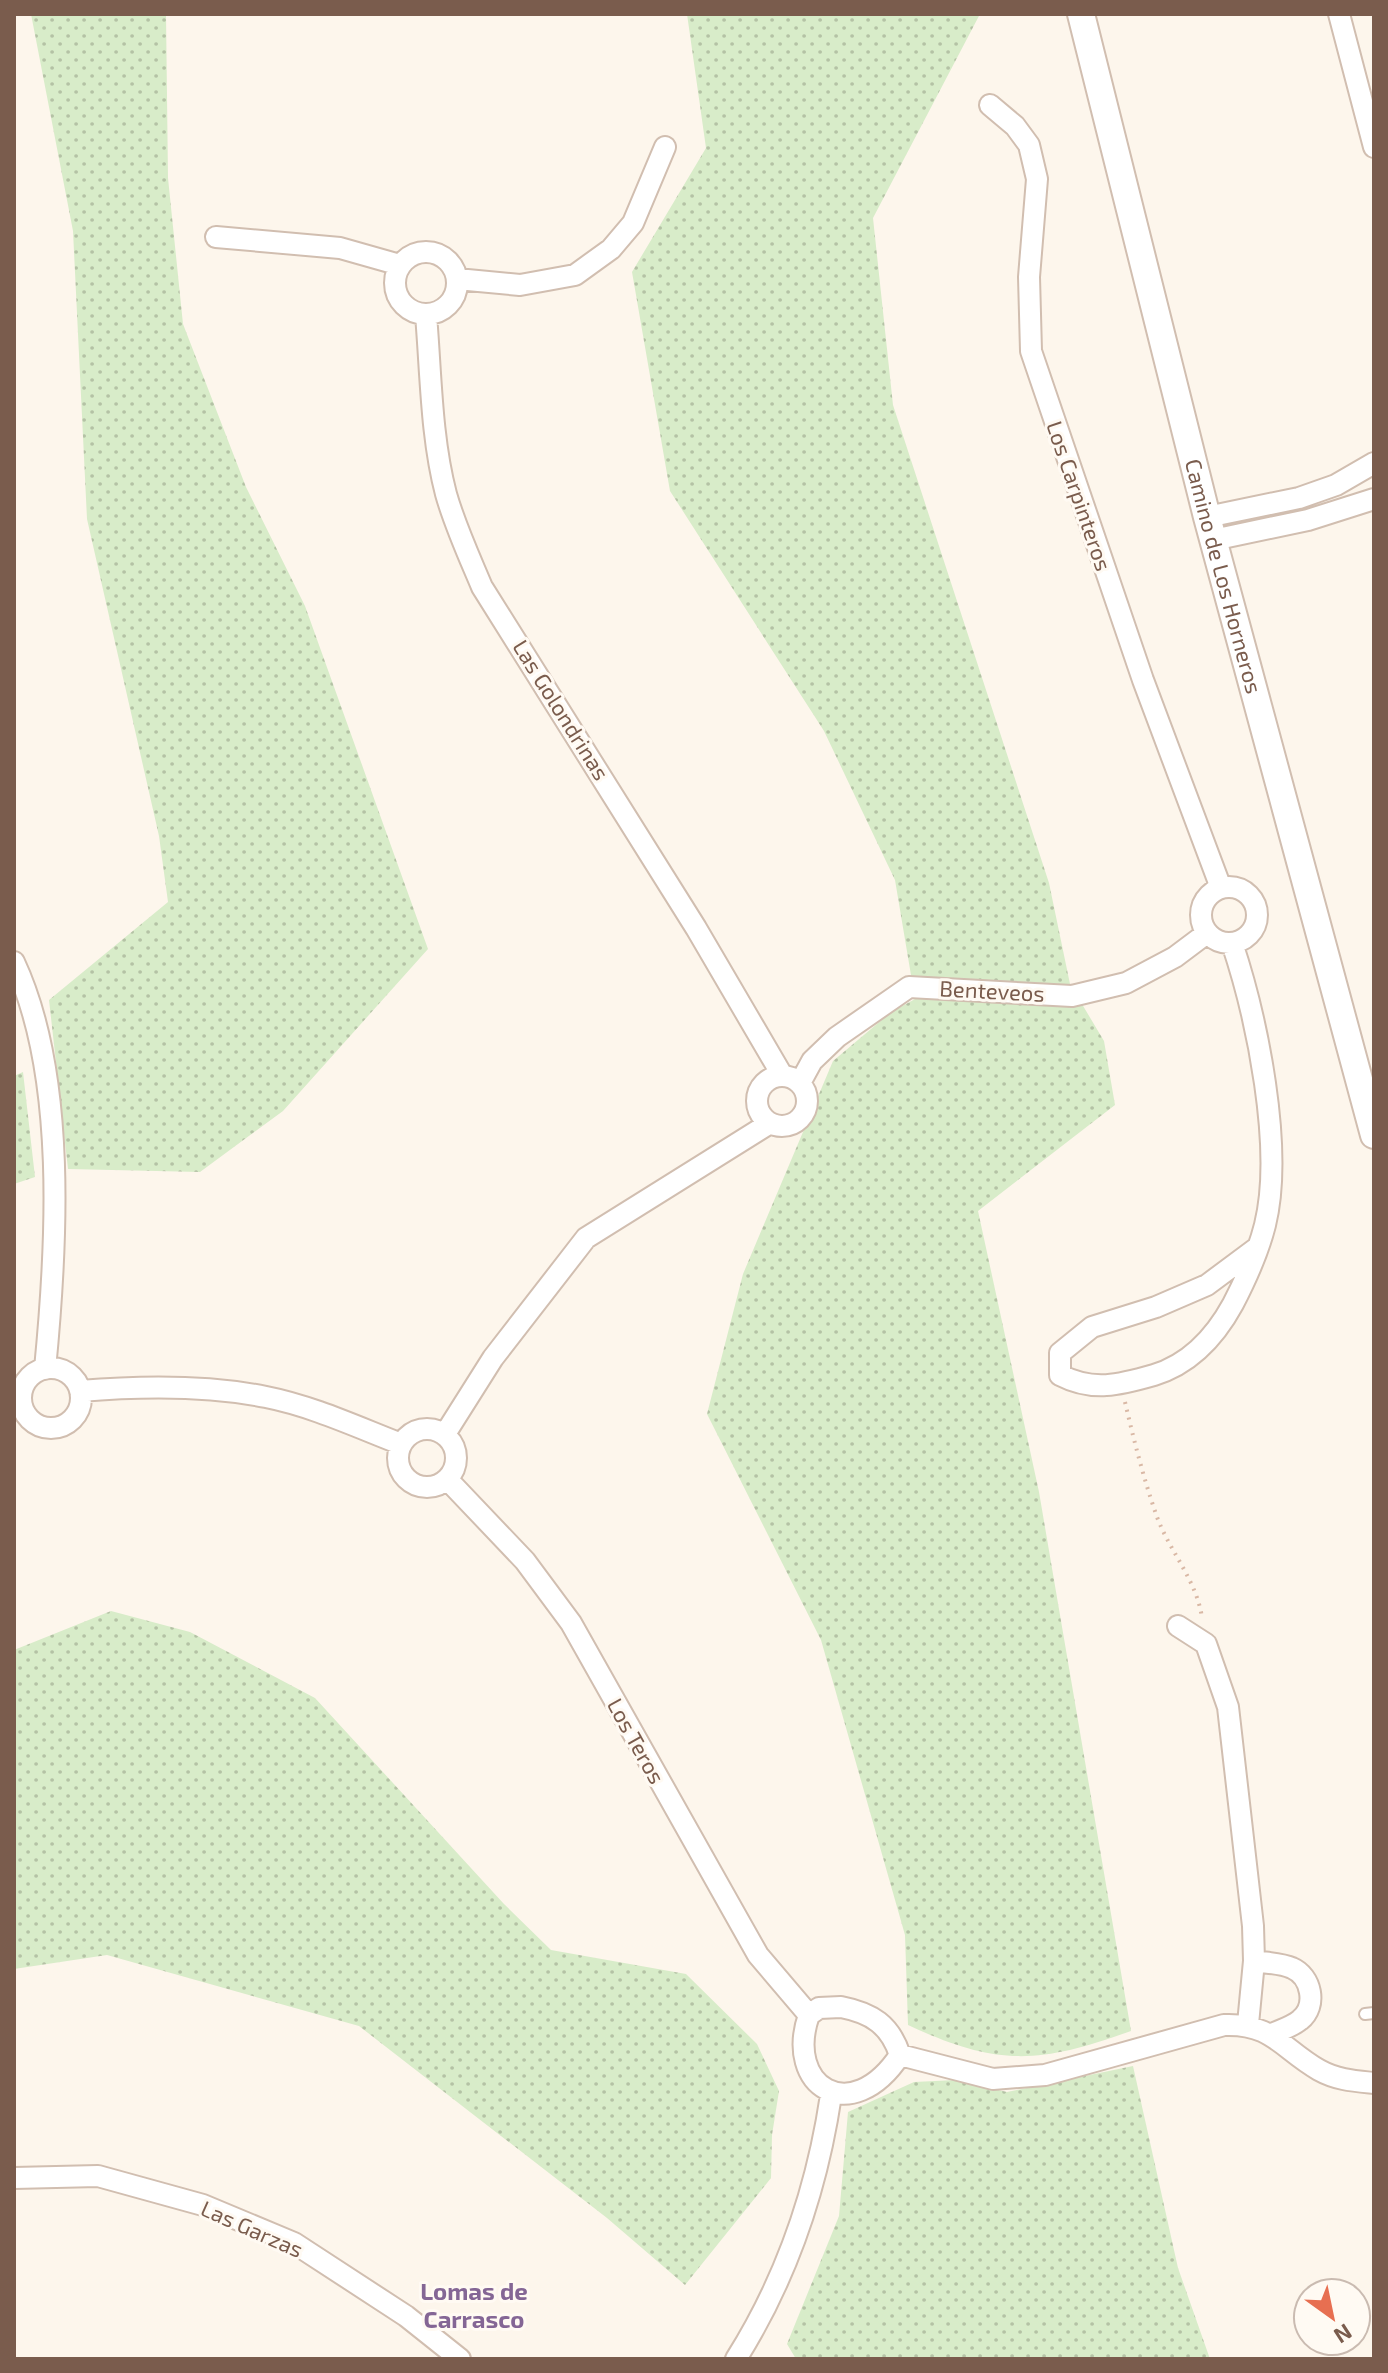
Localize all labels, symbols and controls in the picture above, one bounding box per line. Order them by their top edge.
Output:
street label: Los Carpinteros [1042,417,1118,574]
street label: Camino de Los Horneros [1181,456,1268,696]
street label: Las Golondrinas [508,635,615,784]
street label: Benteveos [939,974,1045,1006]
street label: Los Teros [603,1693,671,1788]
street label: Las Garzas [197,2194,307,2262]
district label: Lomas de Carrasco [420,2276,528,2333]
north arrow [1292,2277,1372,2357]
text: N [1330,2319,1357,2350]

